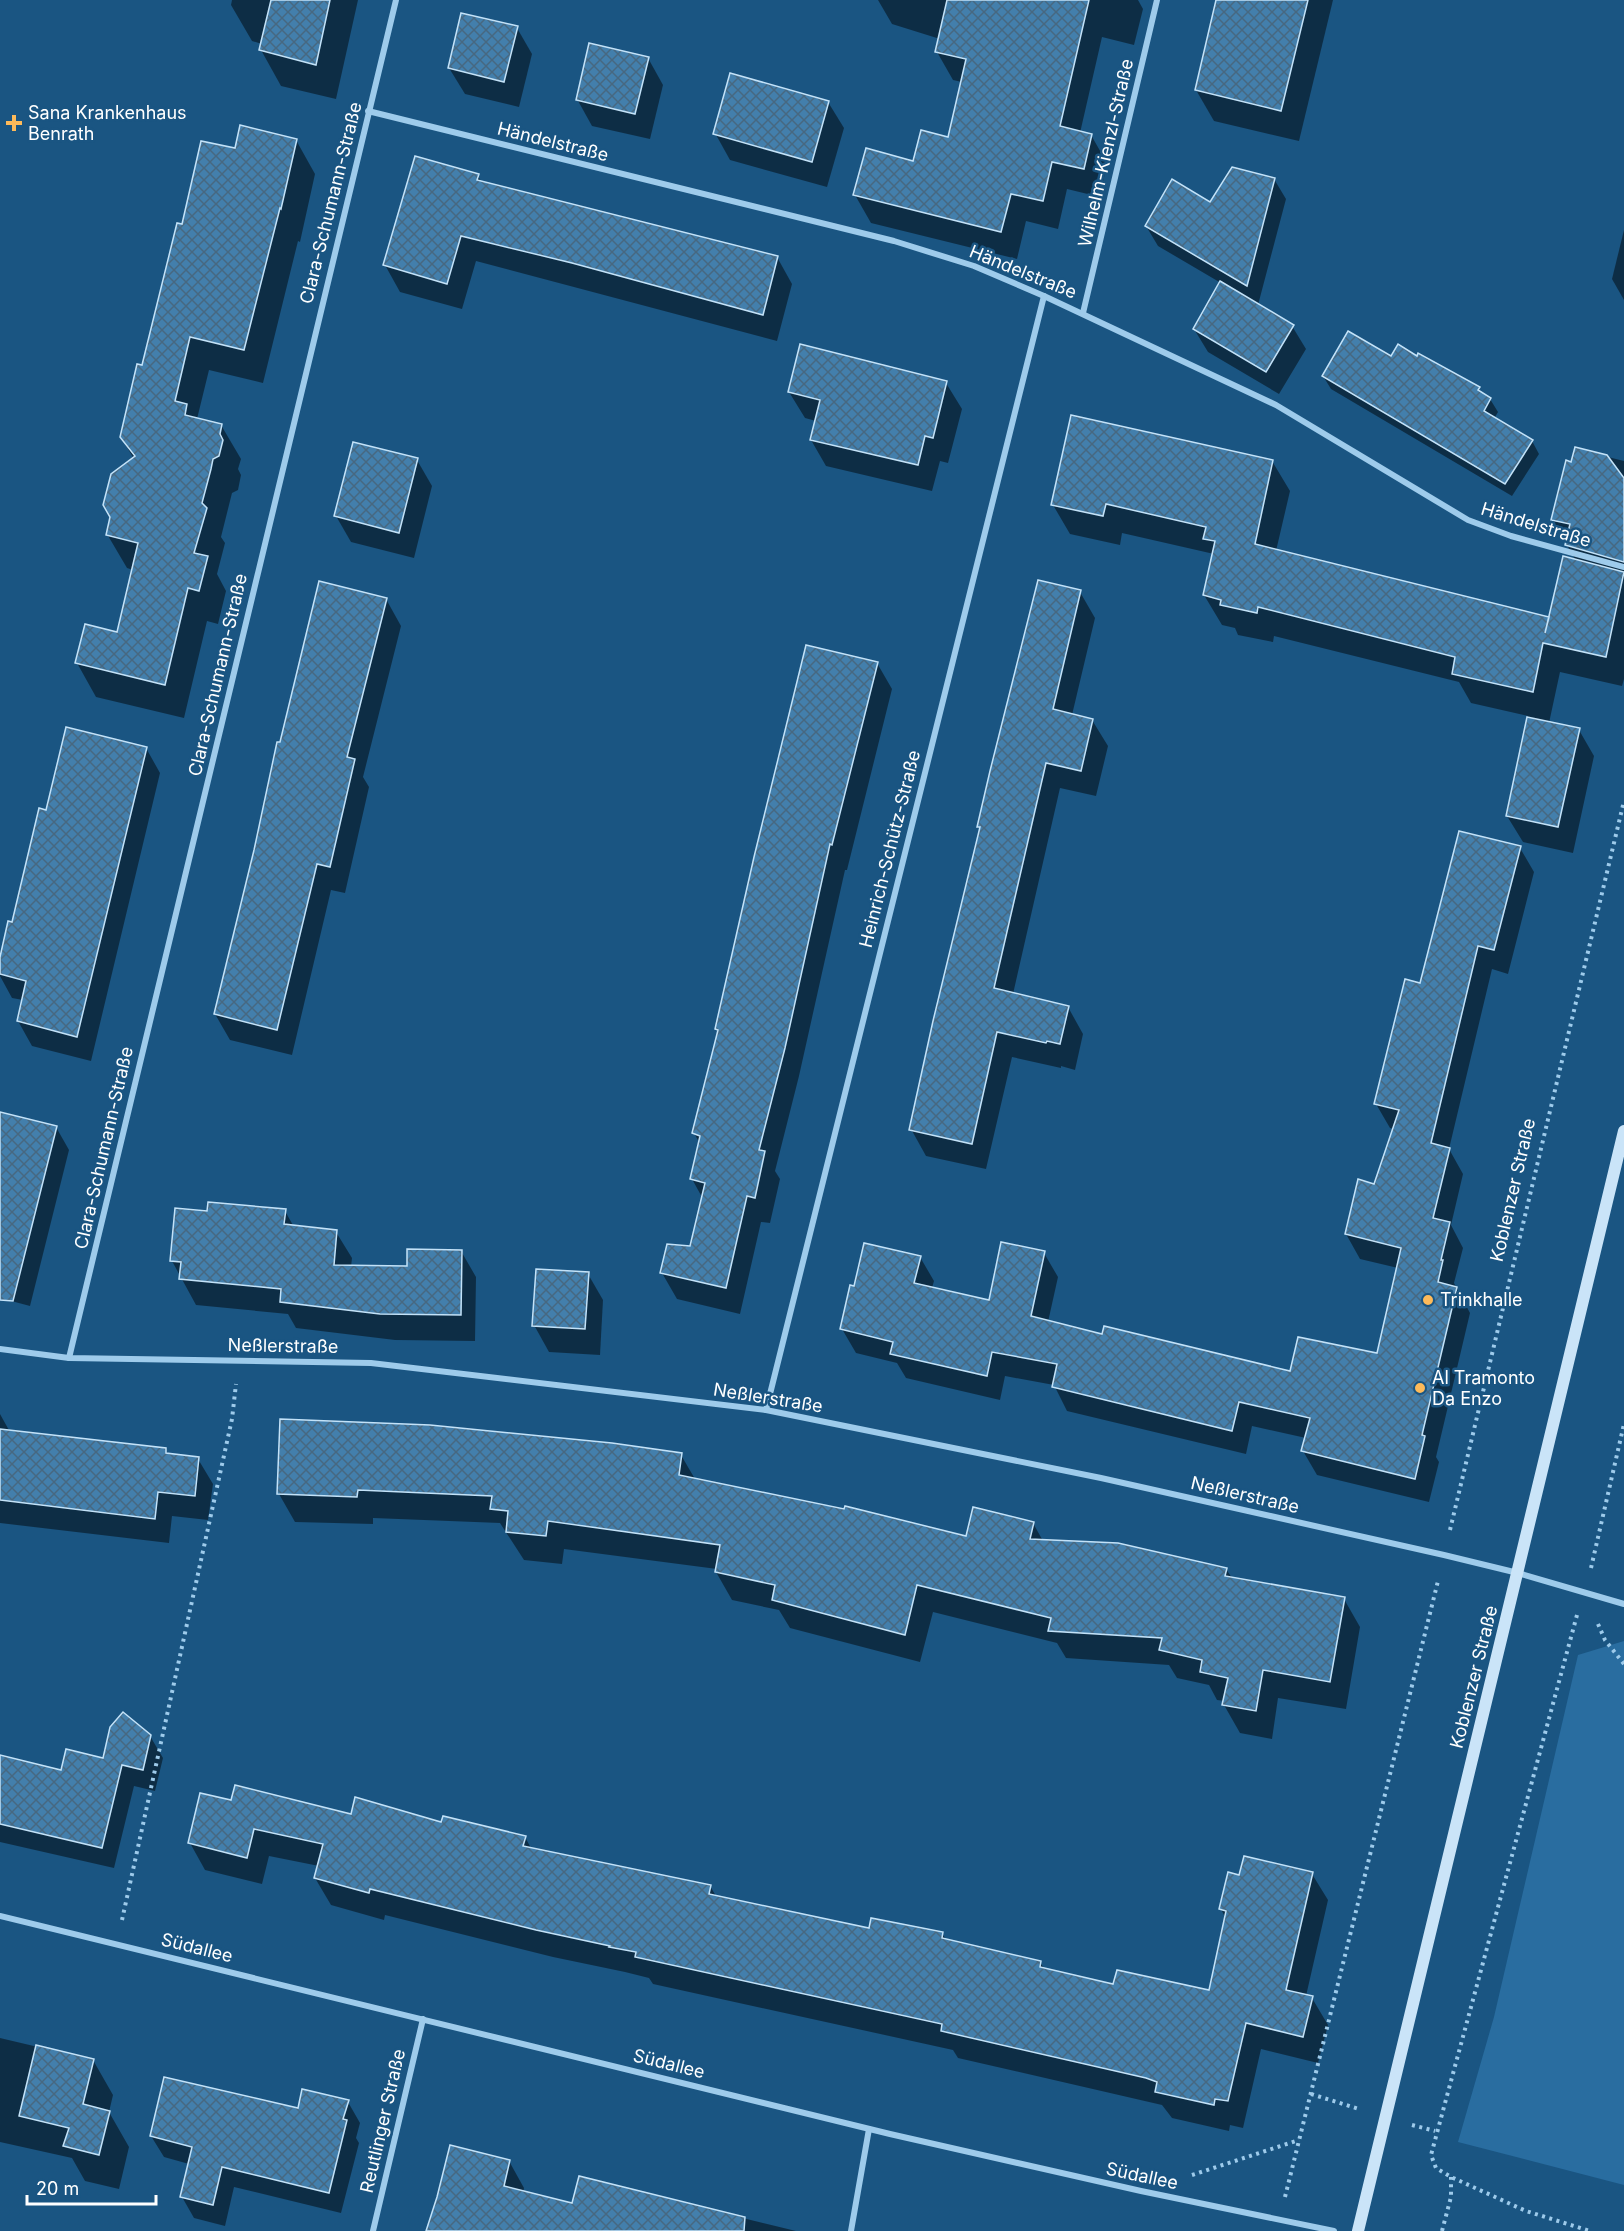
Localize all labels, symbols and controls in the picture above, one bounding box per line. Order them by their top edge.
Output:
street label: Wilhelm-Kienzl-Straße [1074,57,1137,249]
street label: Clara-Schumann-Straße [295,100,366,306]
place label: Sana Krankenhaus Benrath [28,102,187,144]
marker: Sana Krankenhaus Benrath [5,114,23,132]
street label: Händelstraße [495,118,611,165]
street label: Händelstraße [966,240,1080,303]
street label: Händelstraße [1479,498,1594,551]
street label: Clara-Schumann-Straße [184,572,251,778]
street label: Heinrich-Schütz-Straße [855,748,924,950]
street label: Clara-Schumann-Straße [70,1045,137,1251]
street label: Koblenzer Straße [1486,1116,1539,1264]
place label: Trinkhalle [1440,1289,1523,1310]
marker: Trinkhalle [1421,1293,1435,1307]
street label: Neßlerstraße [228,1334,339,1357]
place label: Al Tramonto Da Enzo [1432,1367,1535,1409]
street label: Neßlerstraße [712,1378,824,1417]
marker: Al Tramonto Da Enzo [1413,1381,1427,1395]
street label: Neßlerstraße [1189,1472,1301,1517]
street label: Koblenzer Straße [1446,1603,1501,1751]
street label: Südallee [159,1928,235,1967]
street label: Südallee [631,2044,707,2083]
street label: Reutlinger Straße [356,2047,409,2195]
street label: Südallee [1104,2158,1180,2193]
scale bar [27,2168,156,2206]
text: 20 m [36,2178,79,2199]

